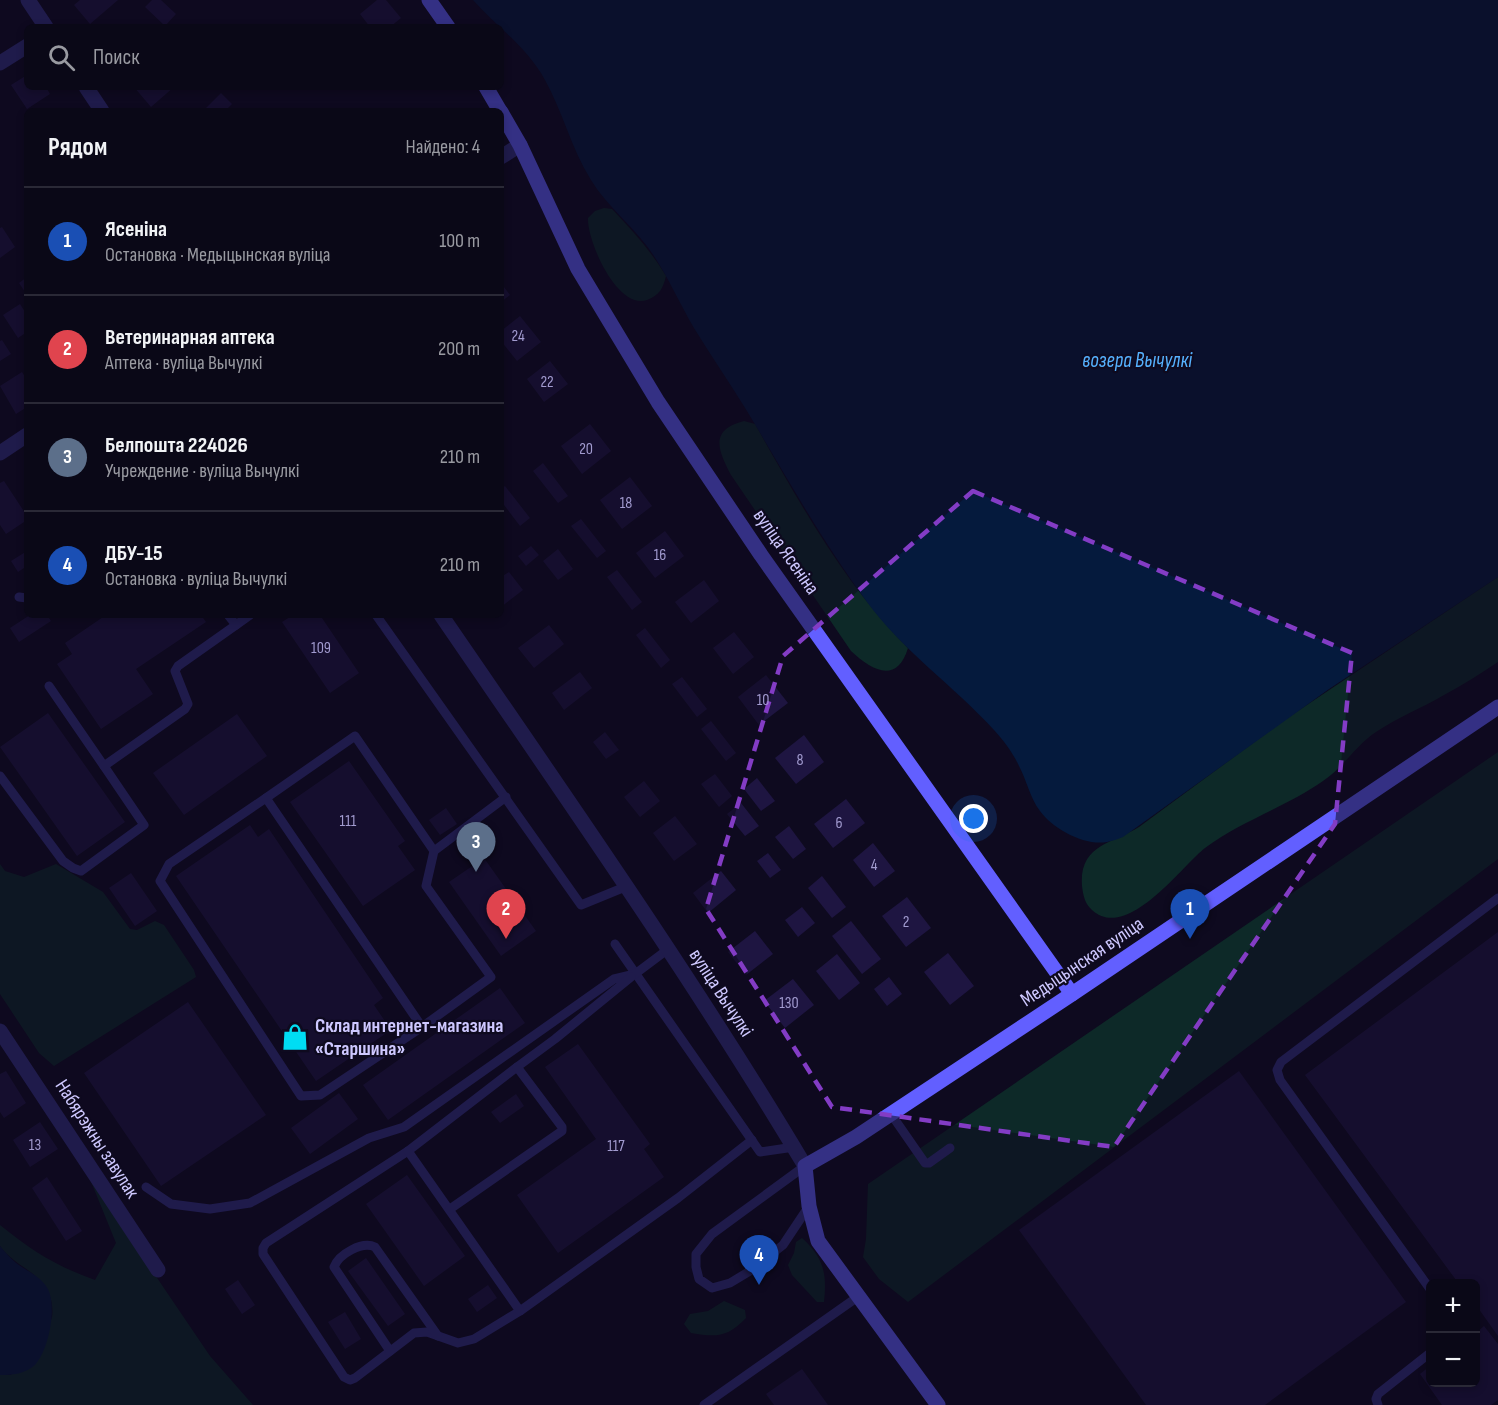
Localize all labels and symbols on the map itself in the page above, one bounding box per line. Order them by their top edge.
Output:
house number: 24 [511,327,525,346]
water label: возера Вычулкі [1082,348,1193,373]
house number: 22 [540,373,554,392]
house number: 20 [579,440,593,459]
house number: 18 [620,494,632,513]
street label: вуліца Ясеніна [748,505,824,599]
house number: 16 [654,546,666,565]
house number: 109 [311,639,331,658]
house number: 10 [757,691,769,710]
house number: 8 [796,751,804,770]
your location [959,804,988,833]
house number: 111 [340,812,357,831]
house number: 6 [835,814,843,833]
pin: 3 [456,822,496,872]
house number: 4 [871,856,878,875]
pin: 2 [486,890,526,939]
pin: 1 [1170,890,1210,939]
street label: Медыцынская вуліца [1016,912,1148,1012]
house number: 2 [903,913,909,932]
street label: вуліца Вычулкі [684,945,758,1041]
house number: 130 [779,994,799,1013]
place label: Склад интернет-магазина «Старшина» [315,1014,504,1061]
shop icon: Склад интернет-магазина «Старшина» [280,1022,310,1052]
street label: Набярэжны завулак [50,1075,144,1203]
house number: 13 [29,1136,41,1155]
house number: 117 [607,1137,625,1156]
pin: 4 [740,1236,778,1285]

